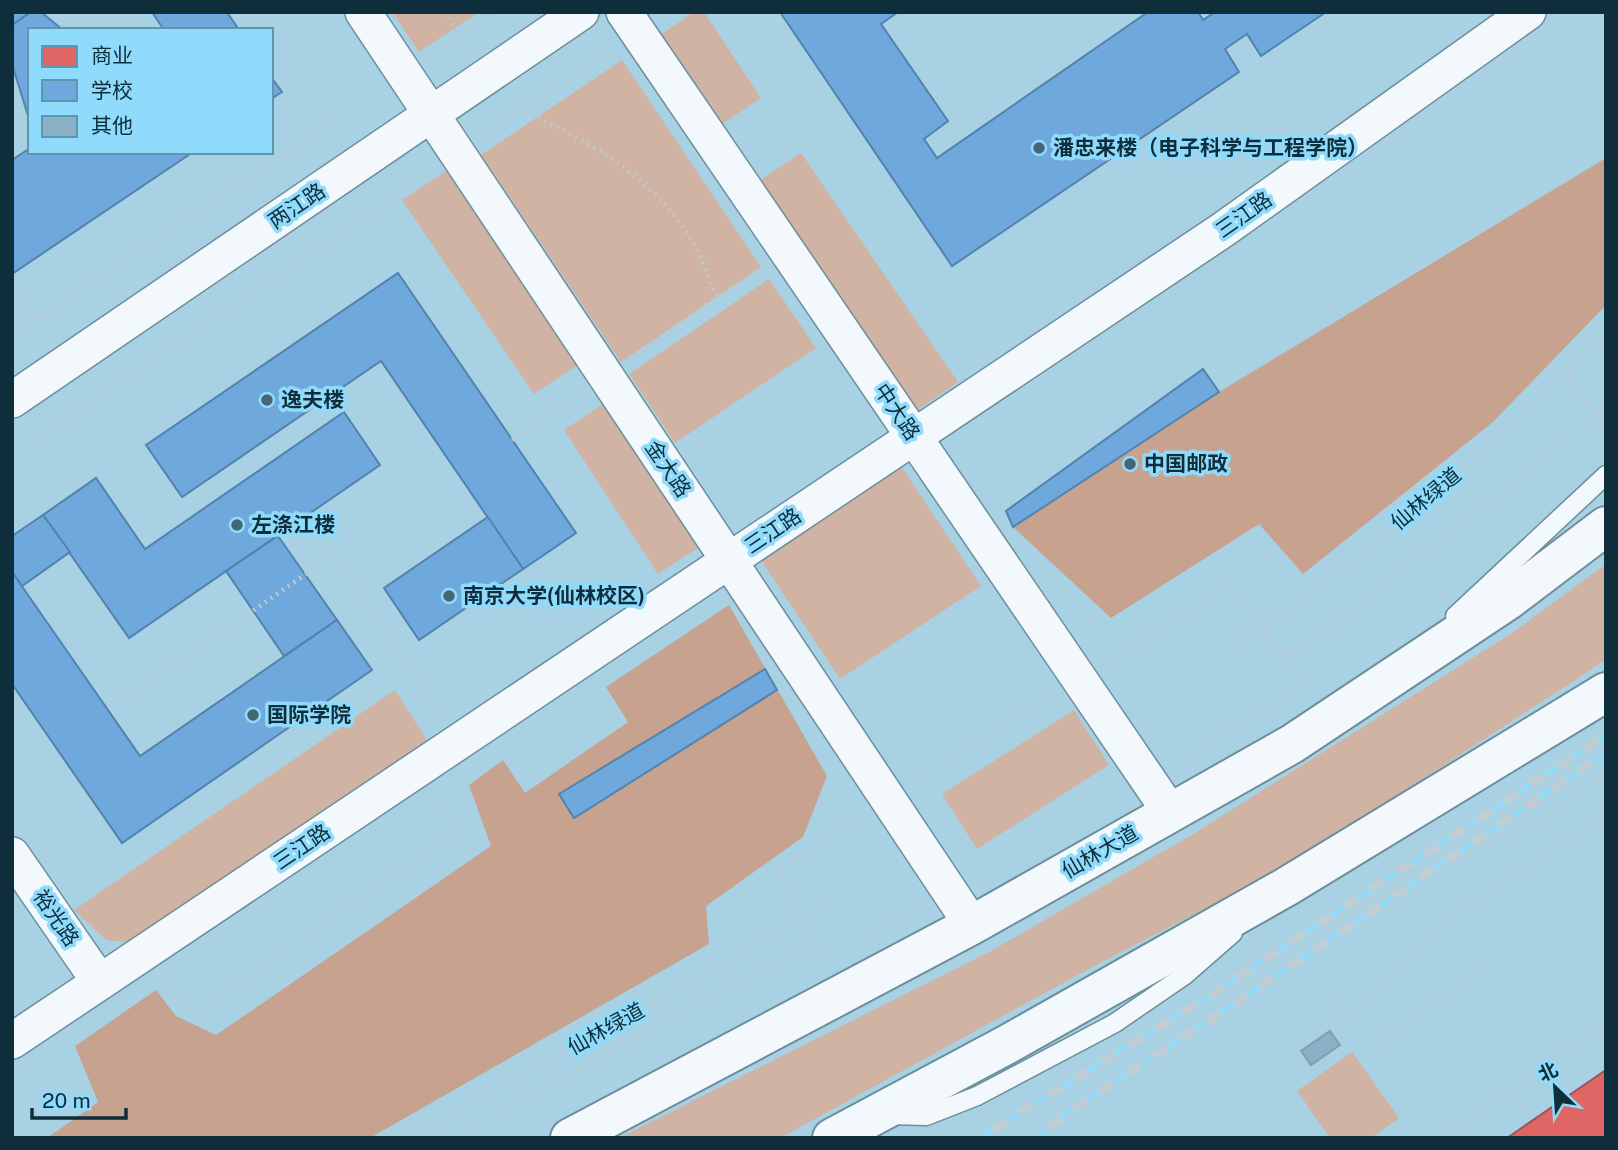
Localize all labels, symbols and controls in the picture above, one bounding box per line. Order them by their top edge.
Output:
legend [28,28,273,154]
text: 商业 [91,43,133,68]
text: 学校 [91,78,133,103]
text: 其他 [91,113,133,138]
place label: 潘忠来楼（电子科学与工程学院） [1053,135,1368,160]
marker: 潘忠来楼（电子科学与工程学院） [1031,140,1047,156]
street label: 两江路 [264,178,330,234]
street label: 三江路 [1211,186,1277,243]
street label: 中大路 [869,379,925,445]
place label: 逸夫楼 [281,387,344,412]
marker: 逸夫楼 [259,392,275,408]
street label: 金大路 [640,436,696,502]
place label: 中国邮政 [1144,451,1228,476]
marker: 中国邮政 [1122,456,1138,472]
street label: 仙林绿道 [1385,462,1466,535]
street label: 三江路 [740,503,806,559]
place label: 左涤江楼 [251,512,335,537]
marker: 左涤江楼 [229,517,245,533]
place label: 南京大学(仙林校区) [463,583,645,608]
marker: 南京大学(仙林校区) [441,588,457,604]
place label: 国际学院 [267,702,351,727]
marker: 国际学院 [245,707,261,723]
street label: 三江路 [269,819,335,875]
street label: 仙林大道 [1057,820,1142,883]
street label: 裕光路 [28,885,84,951]
street label: 仙林绿道 [563,997,649,1060]
north arrow [1520,1052,1590,1122]
text: 北 [1535,1058,1561,1086]
scale bar [32,1076,126,1120]
text: 20 m [42,1088,91,1113]

